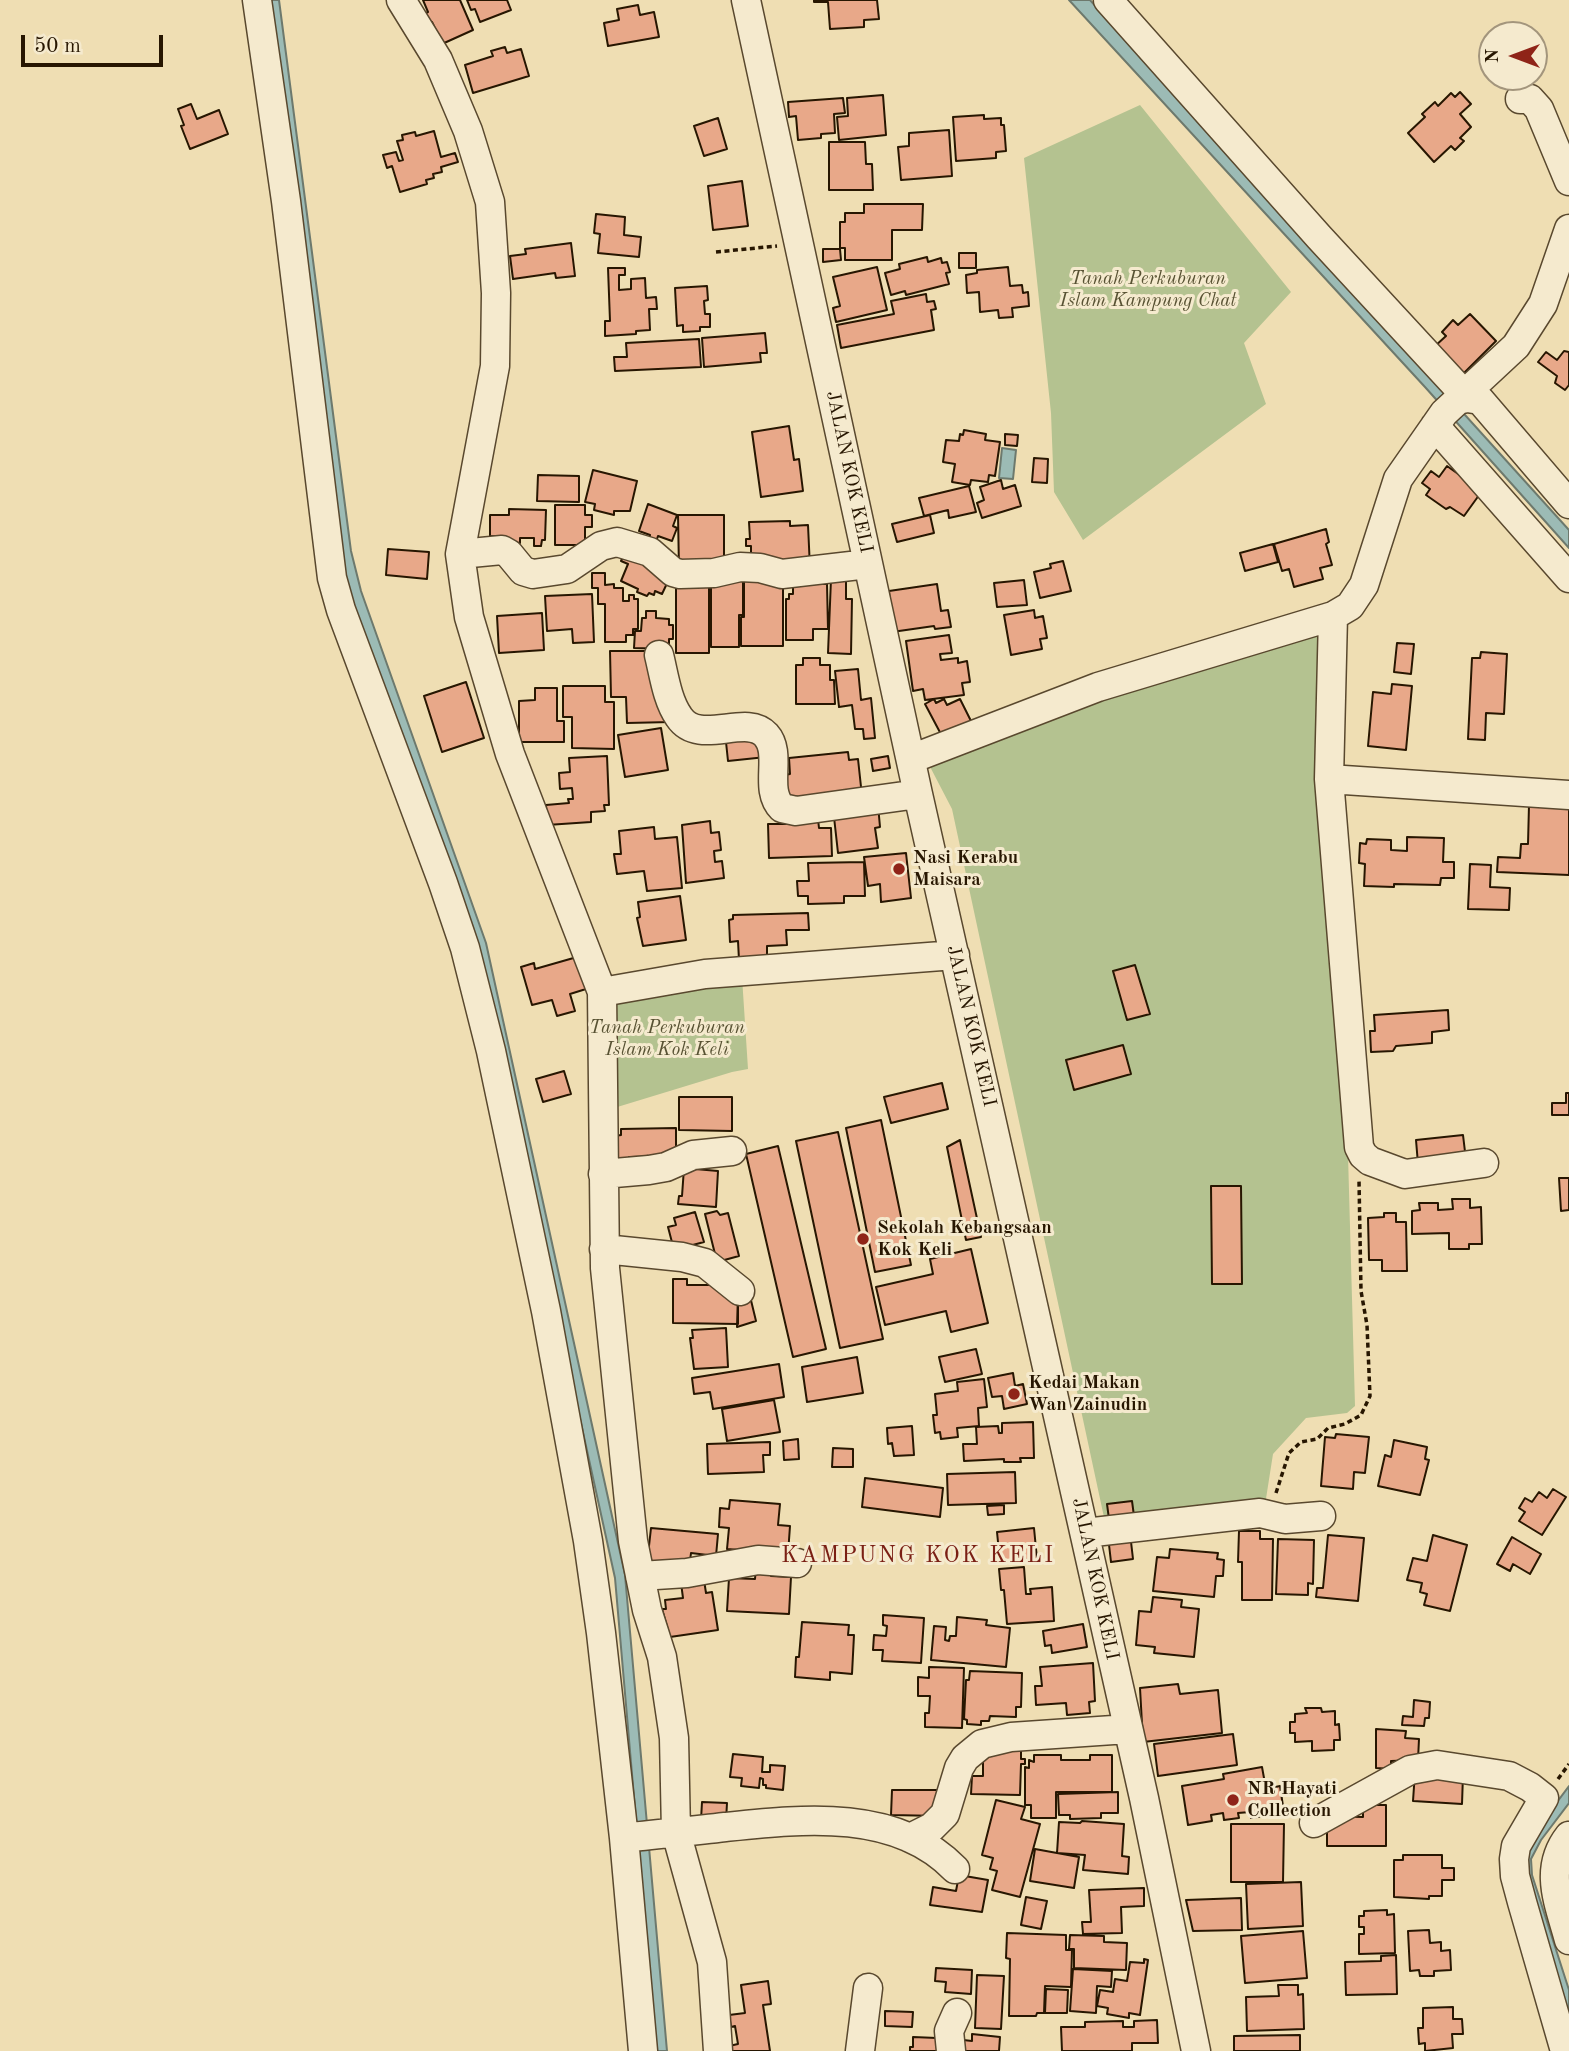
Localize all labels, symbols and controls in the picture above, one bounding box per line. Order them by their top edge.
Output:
scale bar [24,21,166,65]
north arrow [1478,21,1548,91]
text: 50 m [34,36,81,57]
text: N [1484,49,1503,63]
park label: Tanah Perkuburan Islam Kampung Chat [1060,268,1236,312]
street label: JALAN KOK KELI [821,389,877,555]
place label: Nasi Kerabu Maisara [913,847,1018,891]
marker: Nasi Kerabu Maisara [891,861,907,877]
street label: JALAN KOK KELI [941,943,1001,1109]
park label: Tanah Perkuburan Islam Kok Keli [589,1017,745,1061]
place label: Sekolah Kebangsaan Kok Keli [877,1217,1052,1261]
marker: Sekolah Kebangsaan Kok Keli [855,1231,871,1247]
place label: Kedai Makan Wan Zainudin [1028,1372,1147,1416]
marker: Kedai Makan Wan Zainudin [1006,1386,1022,1402]
street label: JALAN KOK KELI [1067,1496,1123,1662]
district label: KAMPUNG KOK KELI [783,1542,1053,1570]
place label: NR Hayati Collection [1247,1778,1337,1822]
marker: NR Hayati Collection [1225,1792,1241,1808]

